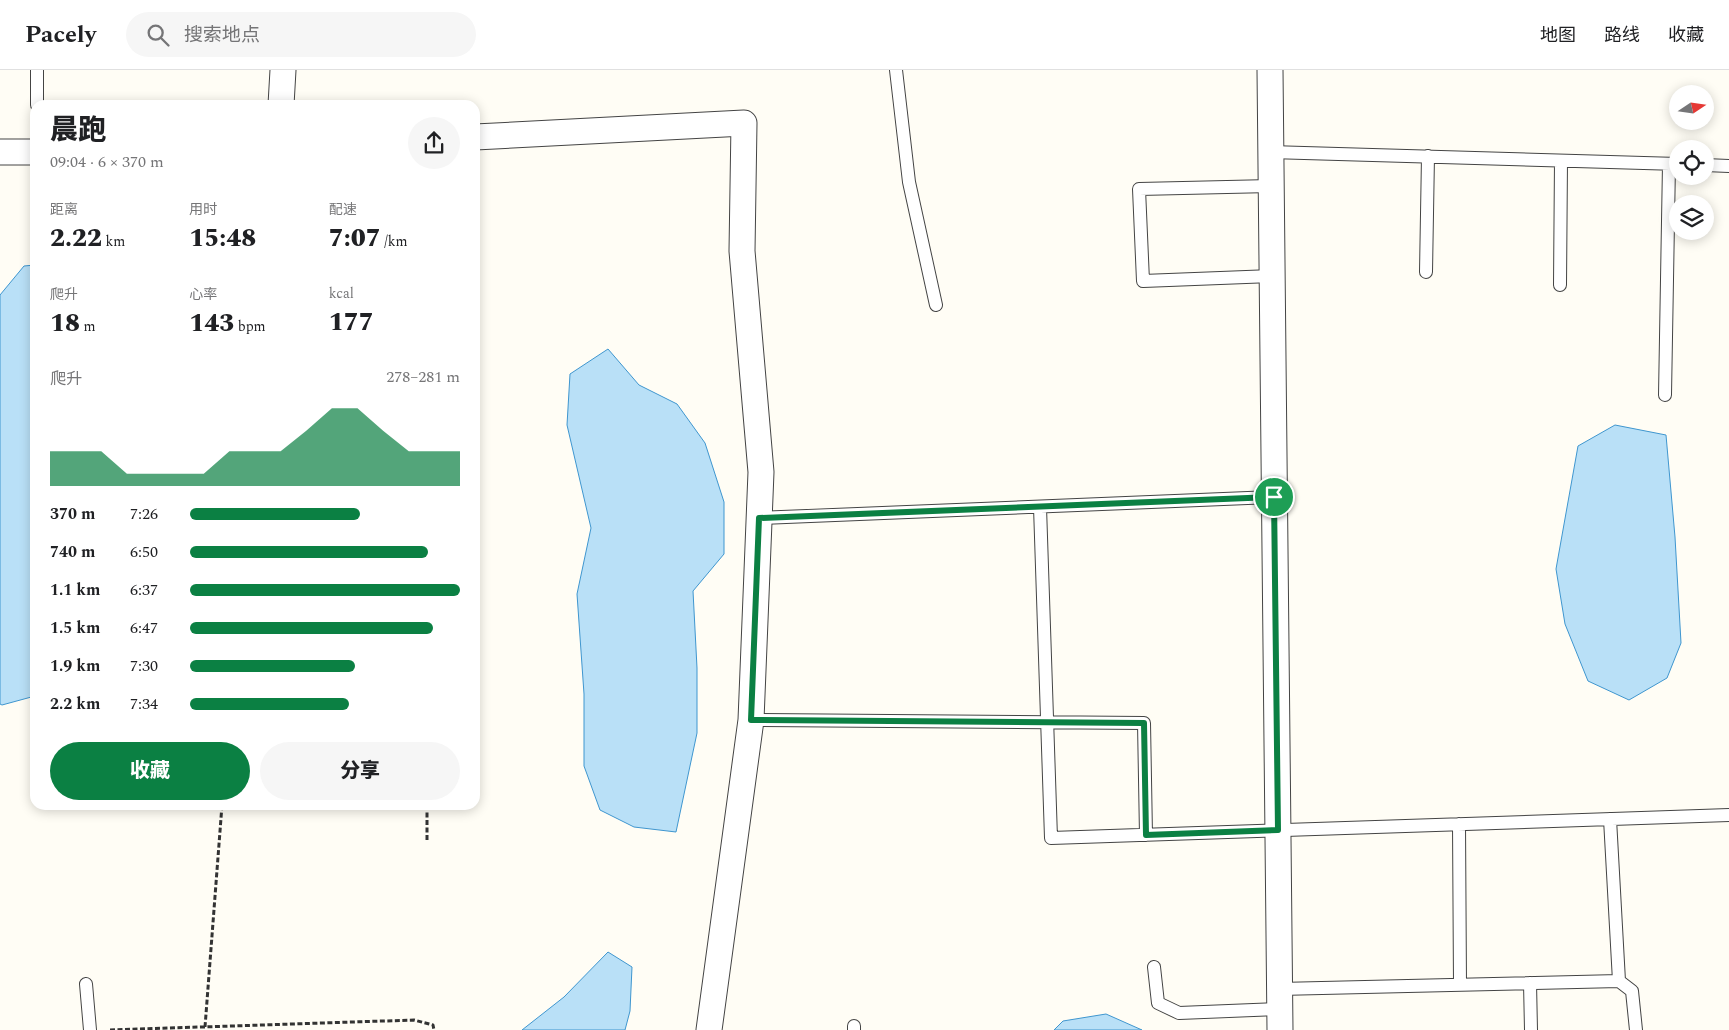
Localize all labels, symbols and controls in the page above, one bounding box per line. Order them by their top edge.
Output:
search box [126,12,476,57]
text: Pacely [25,17,96,53]
icon: search [144,21,172,49]
text: 搜索地点 [184,21,260,50]
text: 地图 [1540,22,1576,49]
text: 路线 [1604,22,1640,49]
text: 收藏 [1668,22,1704,49]
north arrow [1669,85,1714,130]
map controls [1669,85,1714,240]
text: 晨跑 [50,109,106,152]
button: share [408,117,460,169]
button: locate [1669,140,1714,185]
text: 09:04 · 6 × 370 m [50,150,164,174]
button: layers [1669,195,1714,240]
text: 距离 [50,199,78,220]
text: 用时 [189,199,217,220]
text: 配速 [329,199,357,220]
text: 2.22 [50,220,102,258]
text: 15:48 [189,220,256,258]
text: 7:07 [329,220,381,258]
text: km [102,231,125,252]
text: /km [381,231,408,252]
text: kcal [329,283,354,304]
text: 爬升 [50,284,78,305]
text: 心率 [189,284,217,305]
text: 177 [329,304,374,342]
text: 18 [50,305,80,343]
text: 143 [189,305,234,343]
text: m [80,316,96,337]
text: bpm [234,316,266,337]
text: 278–281 m [386,365,460,389]
text: 爬升 [50,367,82,391]
pin [1253,476,1295,518]
icon: arrive [1260,483,1288,511]
text: 370 m [50,502,95,526]
text: 7:26 [130,502,158,526]
text: 740 m [50,540,95,564]
text: 6:50 [130,540,158,564]
text: 1.1 km [50,578,100,602]
text: 6:37 [130,578,158,602]
text: 1.5 km [50,616,100,640]
text: 6:47 [130,616,158,640]
text: 1.9 km [50,654,100,678]
text: 7:30 [130,654,158,678]
text: 2.2 km [50,692,100,716]
text: 7:34 [130,692,158,716]
button: 收藏 [50,742,250,800]
button: 分享 [260,742,460,800]

